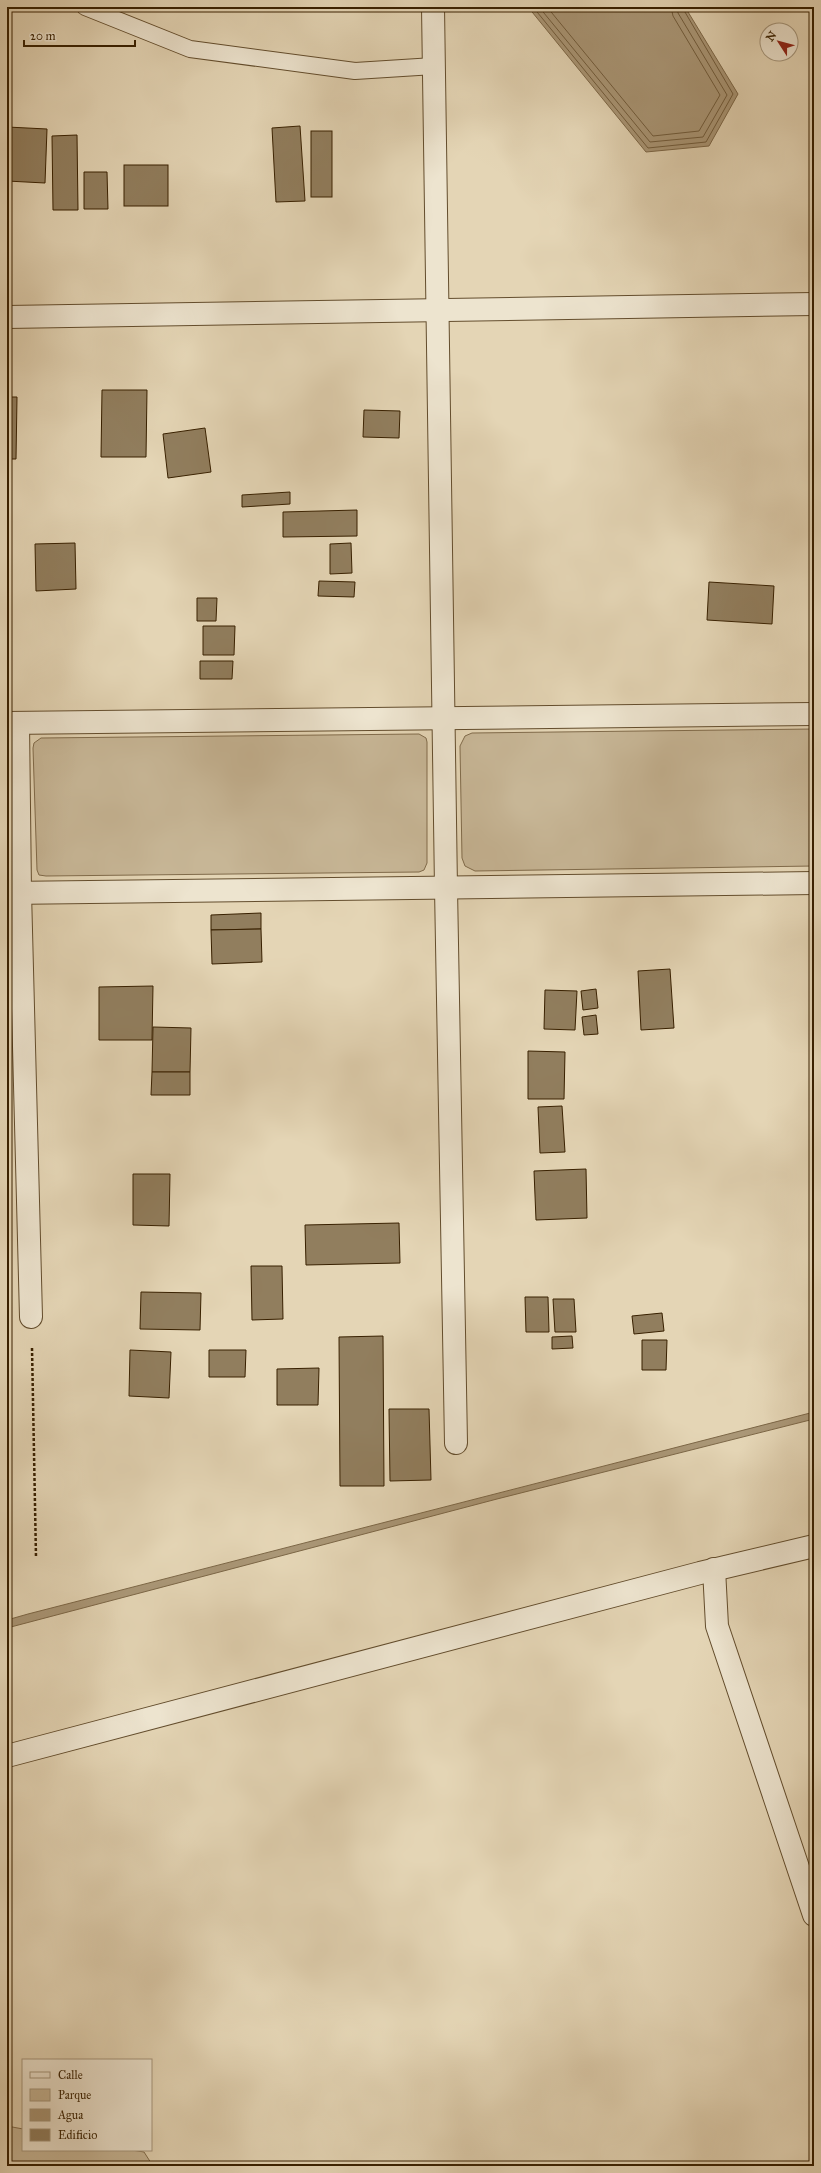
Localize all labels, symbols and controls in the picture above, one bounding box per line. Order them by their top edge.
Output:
scale bar [24,22,135,48]
north arrow [759,22,799,62]
text: N [763,28,780,44]
text: 20 m [30,29,56,43]
legend [22,2059,152,2151]
text: Calle [58,2068,83,2082]
text: Parque [58,2088,91,2103]
text: Agua [57,2108,84,2123]
text: Edificio [58,2128,97,2142]

